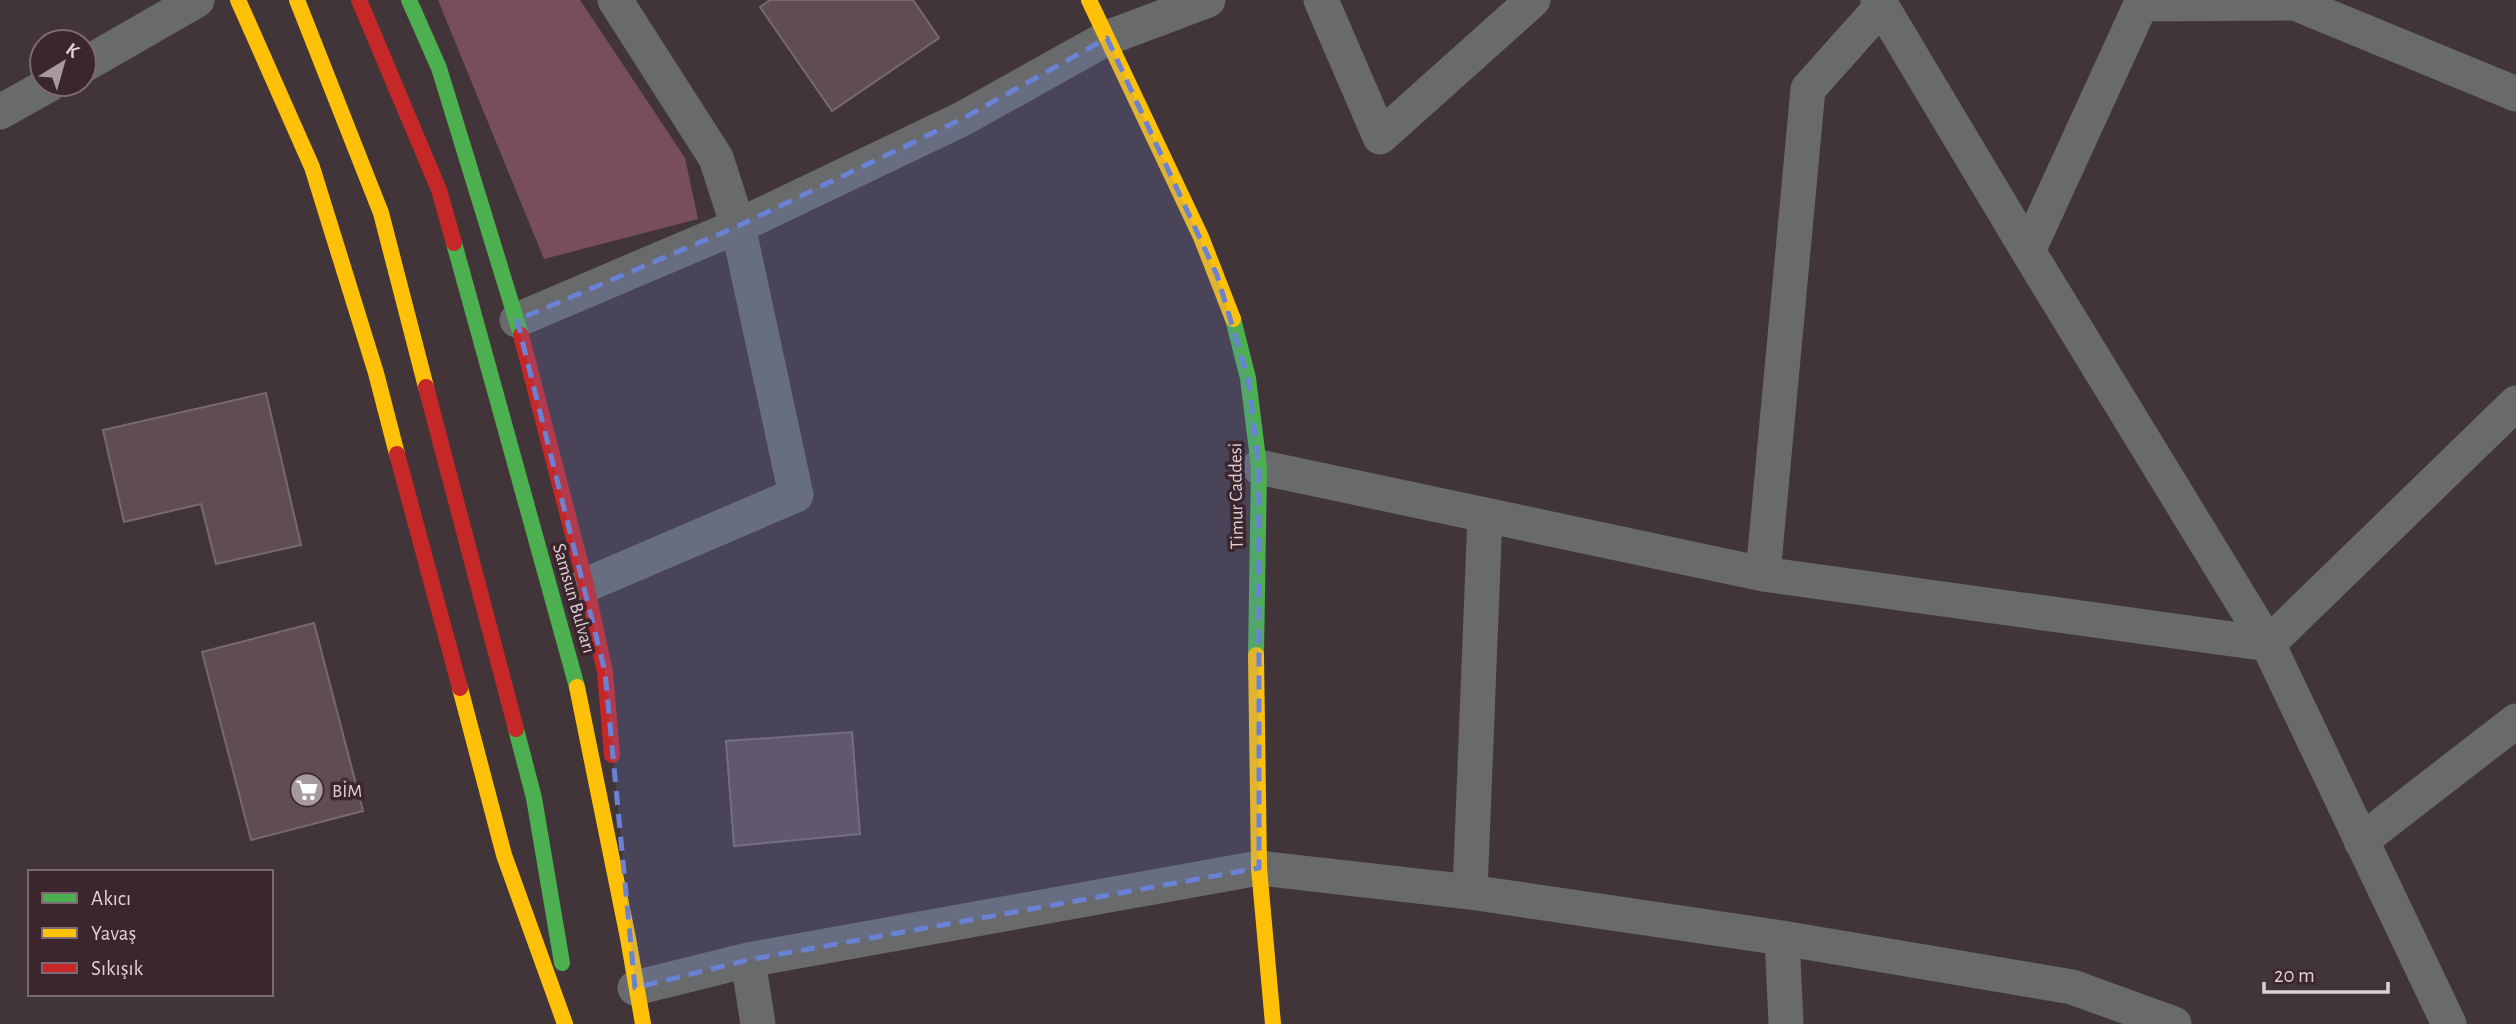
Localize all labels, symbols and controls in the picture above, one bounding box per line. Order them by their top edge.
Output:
north arrow [28,28,98,98]
text: K [62,40,83,62]
street label: Timur Caddesi [1226,443,1247,549]
street label: Samsun Bulvarı [549,541,598,656]
supermarket icon: BİM [288,771,326,809]
place label: BİM [332,781,362,801]
legend [28,870,273,996]
text: Akıcı [91,888,131,909]
text: Yavaş [91,923,136,944]
scale bar [2264,950,2388,994]
text: Sıkışık [91,958,144,979]
text: 20 m [2274,965,2315,986]

